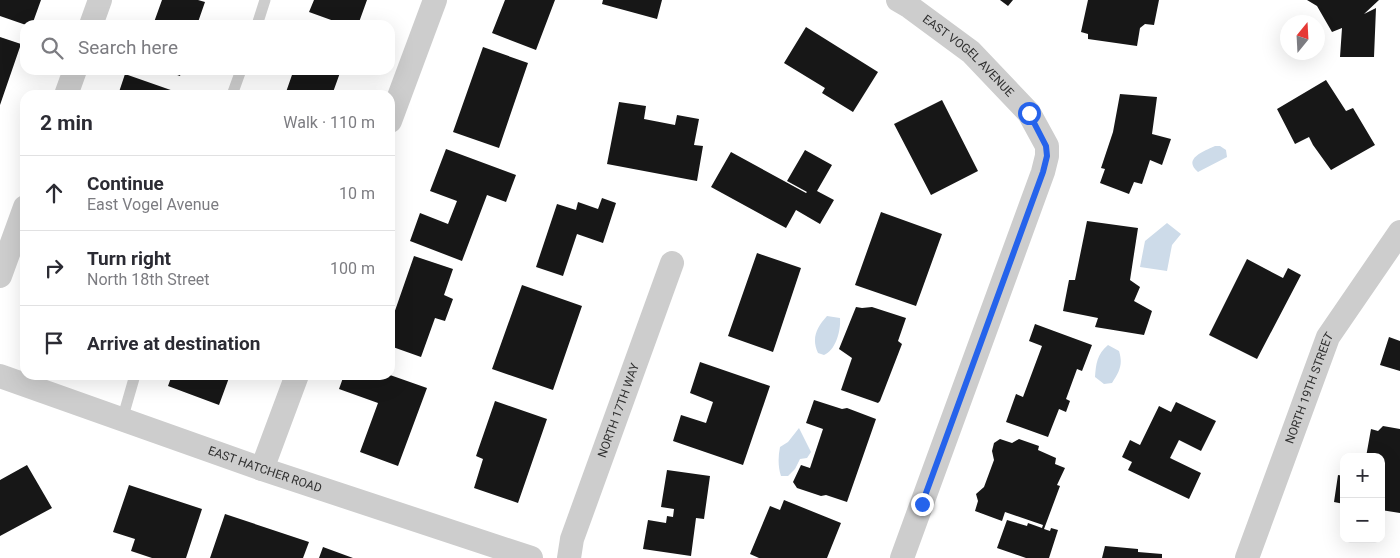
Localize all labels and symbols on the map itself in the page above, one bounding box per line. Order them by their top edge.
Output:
street label: EAST VOGEL AVENUE [920,12,1017,100]
north arrow [1280,15,1325,60]
route start [1018,102,1041,125]
street label: NORTH 19TH STREET [1283,329,1336,446]
street label: NORTH 17TH WAY [595,360,642,460]
street label: EAST HATCHER ROAD [206,443,324,495]
route end [911,493,934,516]

